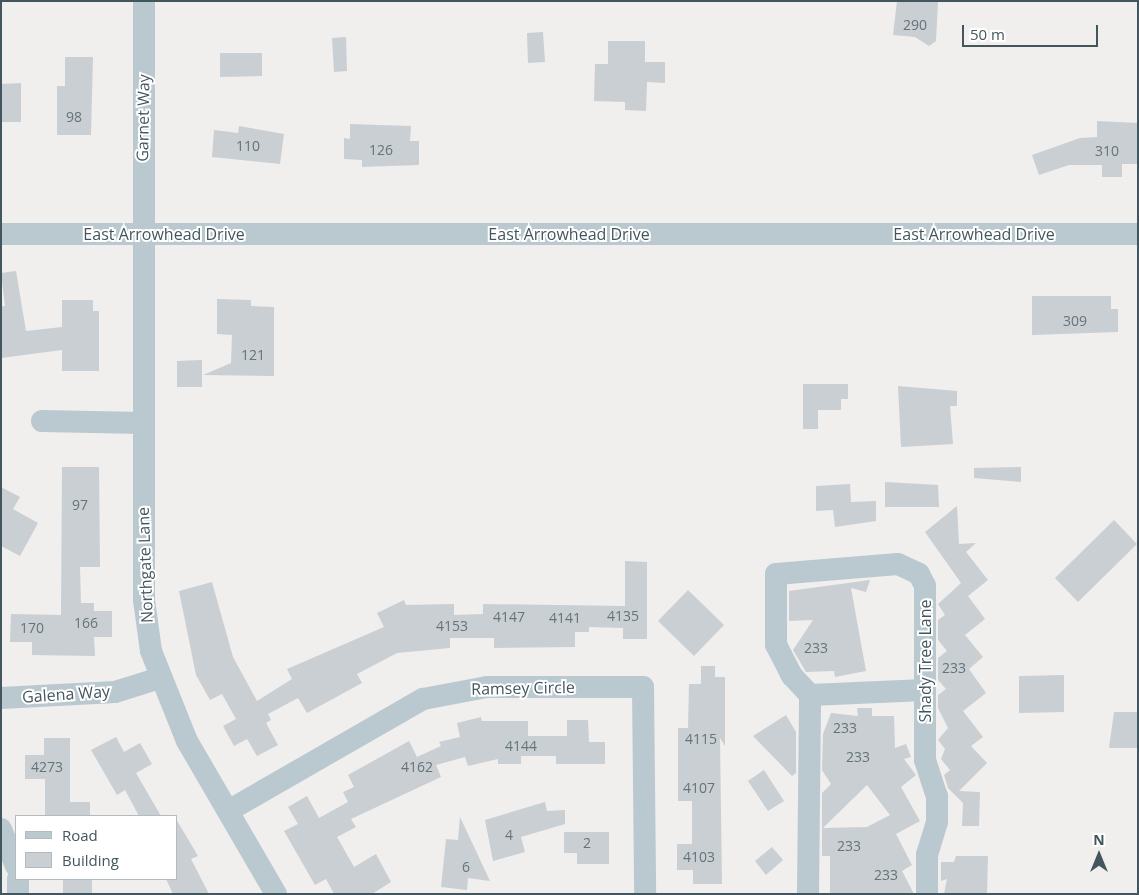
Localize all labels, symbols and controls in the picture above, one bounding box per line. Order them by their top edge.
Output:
scale bar [964,15,1100,47]
house number: 290 [903,17,927,33]
text: 50 m [970,24,1005,44]
street label: Garnet Way [133,74,153,162]
house number: 98 [66,109,82,125]
house number: 110 [236,138,260,154]
house number: 126 [369,142,393,158]
house number: 310 [1095,143,1119,159]
street label: East Arrowhead Drive [83,224,245,244]
street label: East Arrowhead Drive [488,224,650,244]
street label: East Arrowhead Drive [893,224,1055,244]
house number: 309 [1063,313,1087,329]
house number: 121 [241,347,265,363]
house number: 97 [72,497,88,513]
street label: Northgate Lane [133,507,157,623]
street label: Shady Tree Lane [915,600,935,722]
house number: 4135 [607,608,639,624]
house number: 4147 [493,609,525,625]
house number: 4141 [549,610,581,626]
house number: 166 [74,615,98,631]
house number: 4153 [436,618,468,634]
house number: 170 [20,620,44,636]
house number: 233 [804,640,828,656]
house number: 233 [942,660,966,676]
street label: Ramsey Circle [471,677,575,699]
street label: Galena Way [21,681,111,707]
house number: 233 [833,720,857,736]
house number: 4115 [685,731,717,747]
house number: 4144 [505,738,537,754]
house number: 233 [846,749,870,765]
house number: 4273 [31,759,63,775]
house number: 4162 [401,759,433,775]
house number: 4107 [683,780,715,796]
legend [15,815,178,880]
text: Road [62,825,98,845]
house number: 4 [505,827,513,843]
north arrow [1074,830,1124,880]
text: N [1093,830,1105,849]
house number: 2 [583,835,591,851]
house number: 233 [837,838,861,854]
house number: 4103 [683,849,715,865]
text: Building [62,850,119,870]
house number: 6 [462,859,470,875]
house number: 233 [874,867,898,883]

